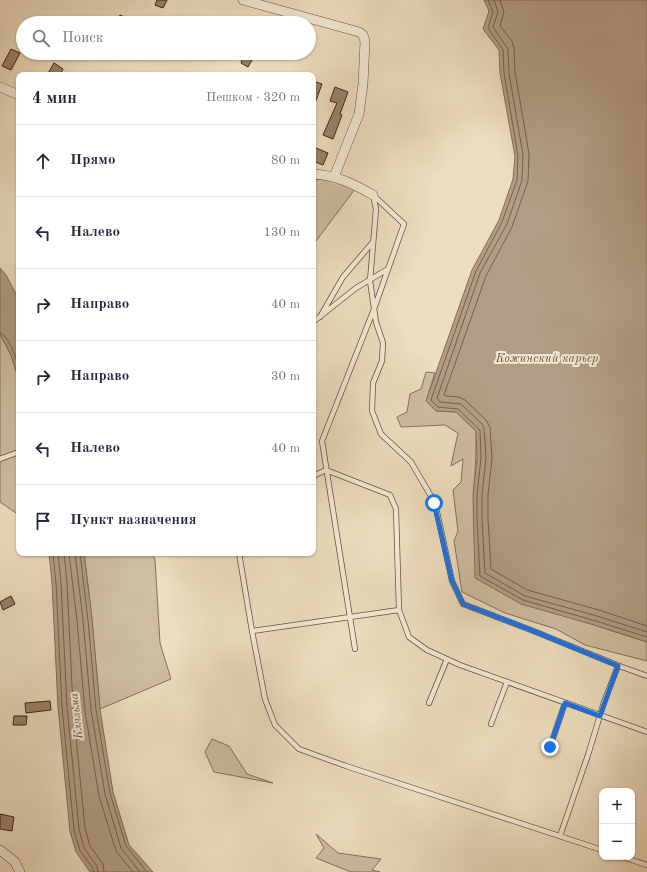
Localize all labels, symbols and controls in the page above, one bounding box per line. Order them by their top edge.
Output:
search box [16,16,316,60]
icon: search [30,27,52,49]
text: Поиск [62,31,103,46]
text: 4 мин [32,90,77,107]
text: Пешком · 320 m [206,91,300,104]
icon: ahead [32,150,54,172]
text: Прямо [70,153,116,168]
text: 80 m [271,154,300,167]
icon: left [32,222,54,244]
text: Налево [70,225,120,240]
text: 130 m [263,226,300,239]
icon: right [32,294,54,316]
text: Направо [70,297,129,312]
text: 40 m [271,298,300,311]
water label: Кожинский карьер [495,353,599,365]
icon: right [32,366,54,388]
text: Направо [70,369,129,384]
text: 30 m [271,370,300,383]
icon: left [32,438,54,460]
text: Налево [70,441,120,456]
text: 40 m [271,442,300,455]
route start [425,494,443,512]
icon: arrive [32,510,54,532]
text: Пункт назначения [70,513,197,528]
water label: Клязьма [69,692,85,740]
route end [541,738,559,756]
map controls [599,788,635,860]
button: + [599,788,635,824]
button: − [599,824,635,860]

